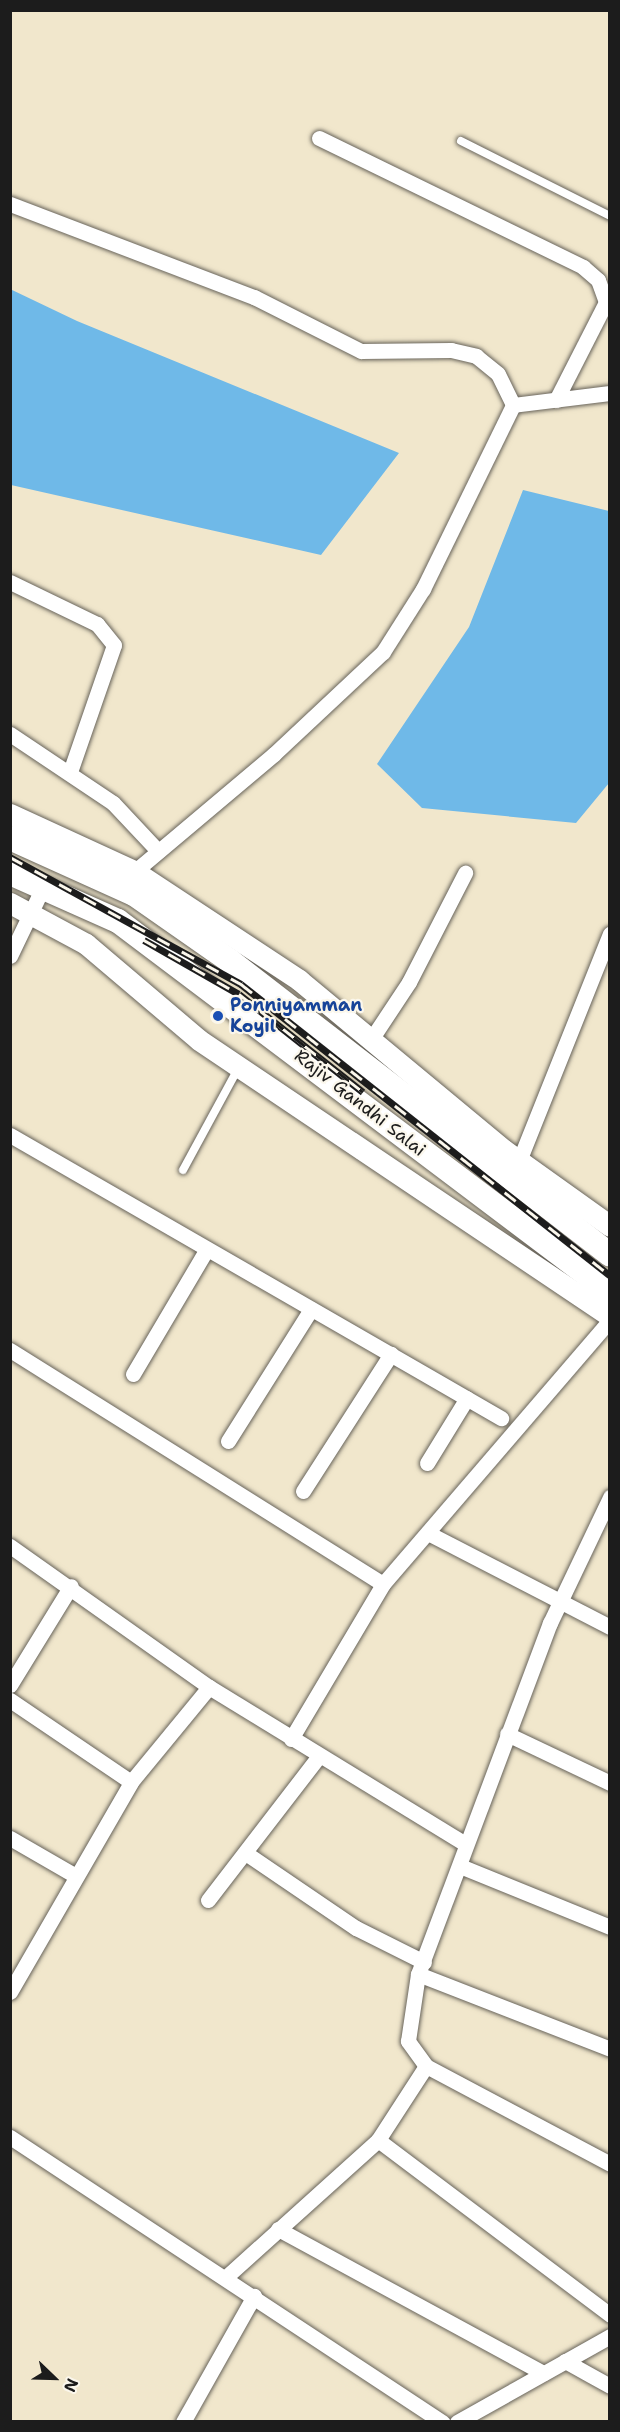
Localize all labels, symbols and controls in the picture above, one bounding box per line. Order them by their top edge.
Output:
place label: Ponniyamman Koyil [230,995,362,1038]
marker: Ponniyamman Koyil [211,1009,225,1023]
street label: Rajiv Gandhi Salai [290,1045,430,1161]
north arrow [24,2348,84,2408]
text: N [59,2375,83,2395]

